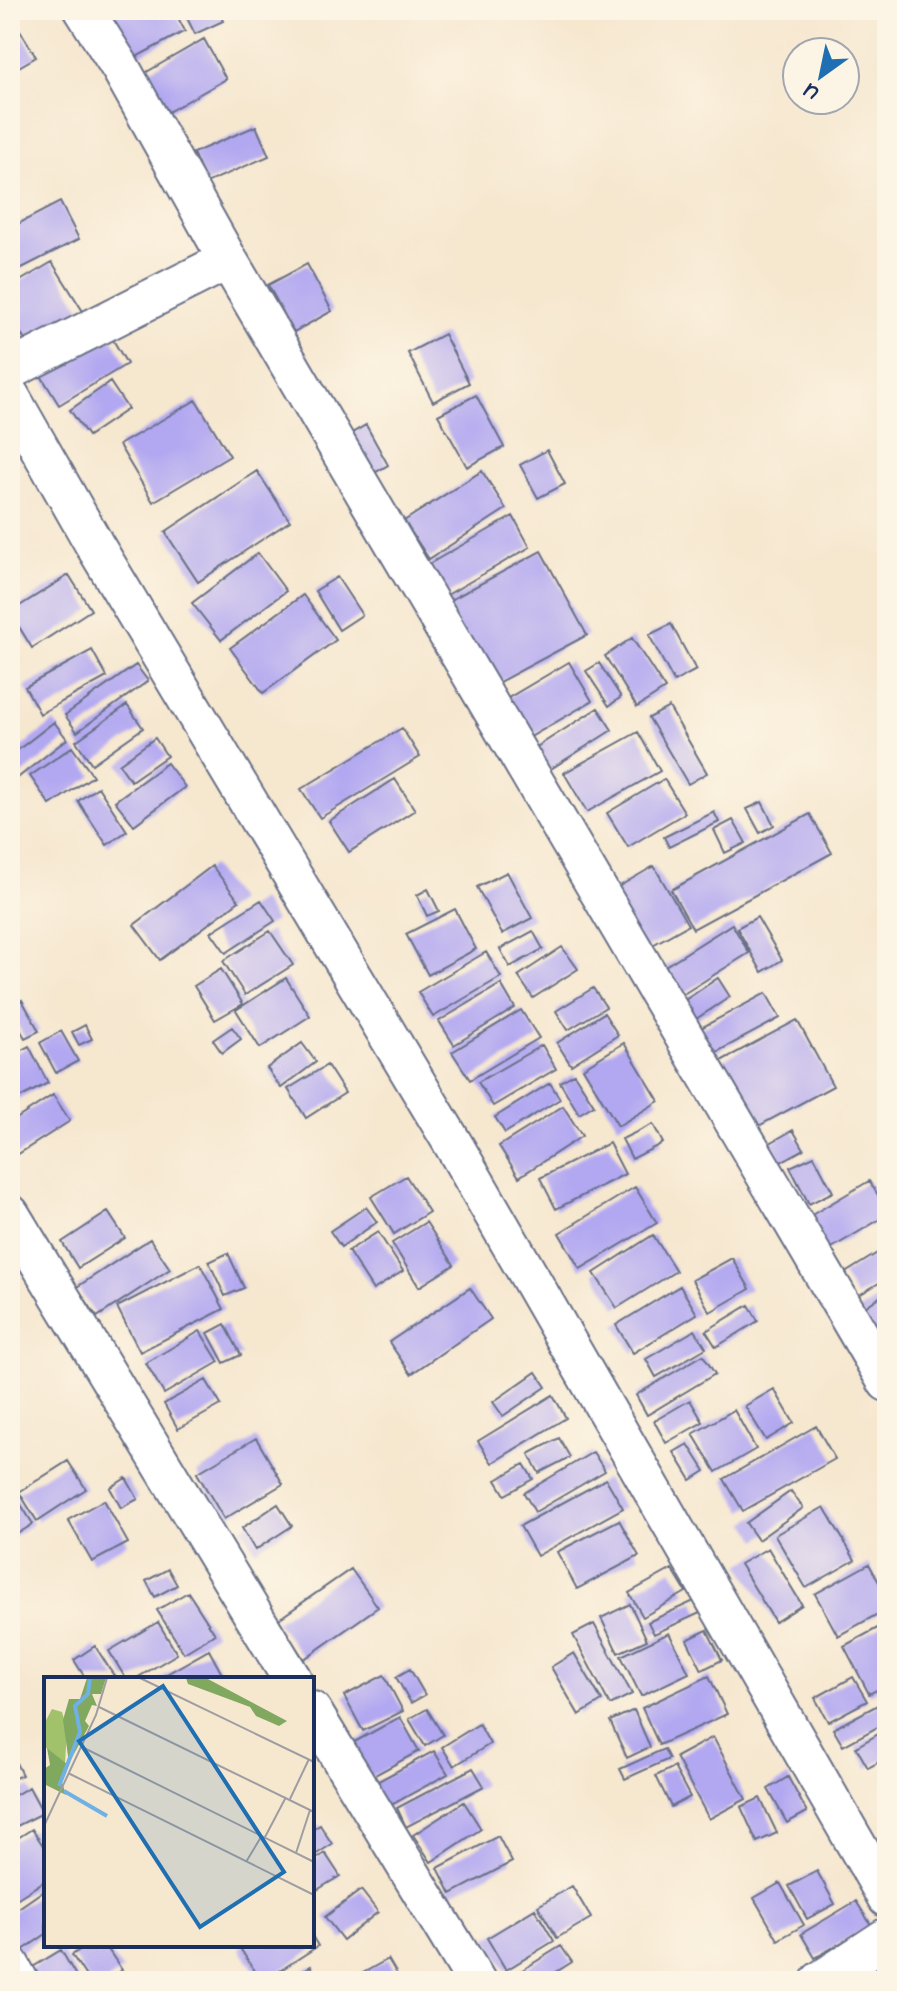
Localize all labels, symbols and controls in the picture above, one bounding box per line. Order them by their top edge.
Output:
north arrow [781,36,861,116]
text: U [797,75,825,108]
inset map [44,1677,314,1947]

